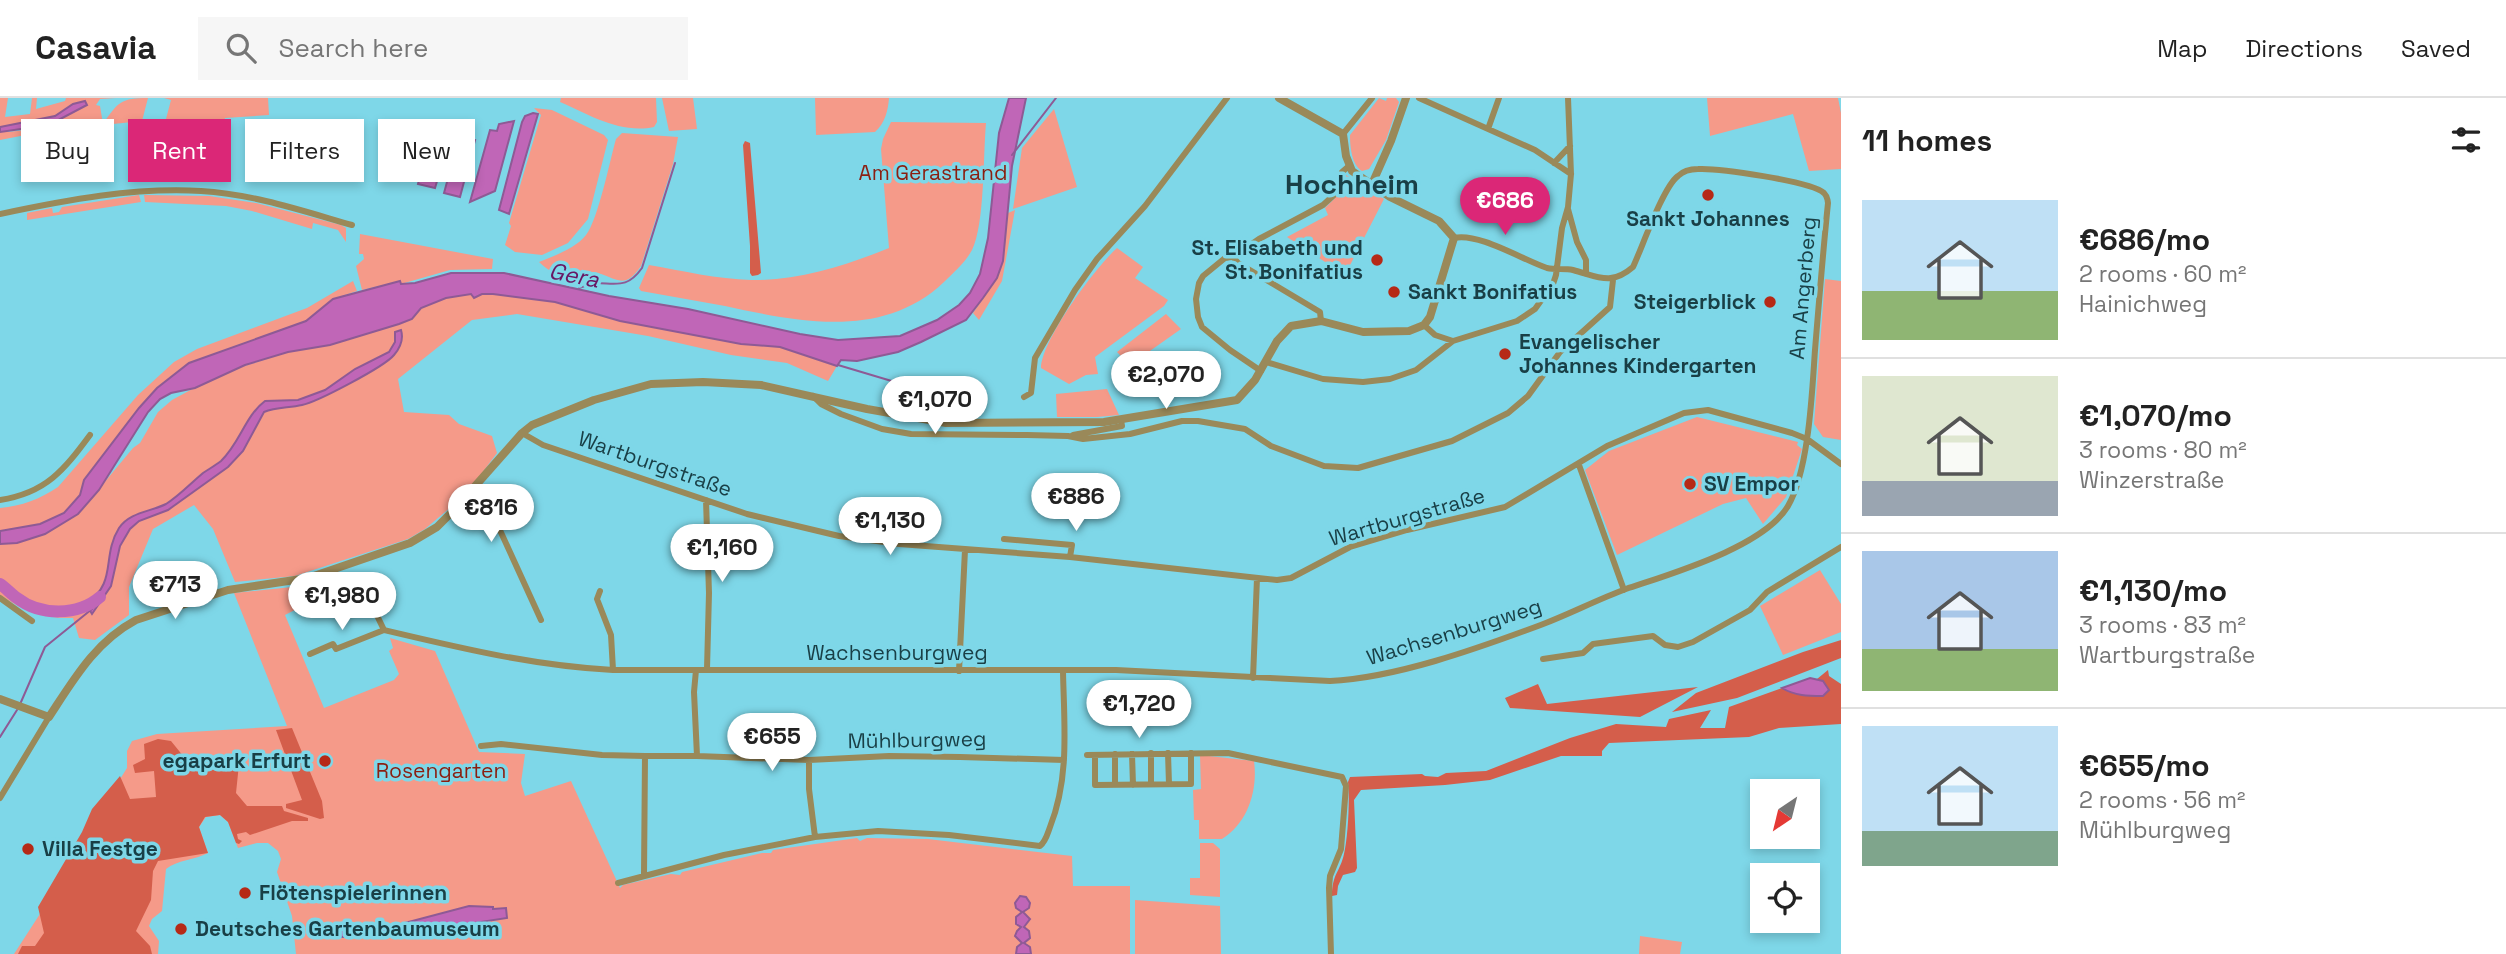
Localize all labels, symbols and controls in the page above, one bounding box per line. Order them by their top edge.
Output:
search box [198,17,688,80]
text: Casavia [35,27,156,69]
icon: search [222,29,260,67]
text: Search here [278,31,428,65]
text: Map [2157,33,2207,64]
text: Directions [2245,33,2363,64]
text: Saved [2401,33,2471,64]
chip: Buy [21,119,114,182]
chip: Rent [128,119,231,182]
chip: Filters [245,119,364,182]
chip: New [378,119,475,182]
text: 11 homes [1862,121,1992,160]
icon: filters [2447,121,2485,159]
park label: Am Gerastrand [858,159,1008,186]
district label: Hochheim [1285,166,1419,202]
pin: €686 [1464,178,1546,237]
text: €686 [1476,185,1534,215]
marker: Sankt Johannes [1700,187,1716,203]
place label: Sankt Johannes [1626,205,1790,232]
street label: Am Angerberg [1783,215,1822,361]
text: €686/mo [2079,220,2210,259]
icon: home [1918,228,2002,312]
place label: St. Elisabeth und St. Bonifatius [1192,234,1363,285]
marker: St. Elisabeth und St. Bonifatius [1369,252,1385,268]
water label: Gera [546,255,602,295]
text: 2 rooms · 60 m² [2079,259,2246,289]
place label: Sankt Bonifatius [1408,278,1577,305]
marker: Sankt Bonifatius [1386,284,1402,300]
place label: Steigerblick [1634,288,1756,315]
text: Hainichweg [2079,289,2207,319]
marker: Steigerblick [1762,294,1778,310]
place label: Evangelischer Johannes Kindergarten [1519,328,1757,379]
marker: Evangelischer Johannes Kindergarten [1497,346,1513,362]
pin: €2,070 [1109,352,1223,411]
text: €2,070 [1127,359,1205,389]
pin: €1,070 [878,376,992,436]
text: €1,070 [898,384,972,414]
text: €1,070/mo [2079,396,2232,435]
icon: home [1918,404,2002,488]
street label: Wartburgstraße [575,425,736,502]
text: 3 rooms · 80 m² [2079,435,2247,465]
text: Winzerstraße [2079,465,2224,495]
place label: SV Empor [1704,470,1799,497]
pin: €886 [1035,474,1117,533]
marker: SV Empor [1682,476,1698,492]
text: €886 [1047,481,1105,511]
street label: Wartburgstraße [1326,481,1488,552]
pin: €816 [450,484,532,544]
text: €816 [464,492,518,522]
pin: €1,130 [833,498,947,557]
text: €1,130 [855,505,925,535]
pin: €1,160 [665,524,779,584]
text: €1,160 [686,532,758,562]
pin: €713 [134,561,216,621]
text: €713 [149,569,201,599]
text: €1,130/mo [2079,571,2227,610]
pin: €1,980 [285,573,399,632]
icon: home [1918,579,2002,663]
text: €1,980 [304,580,380,610]
street label: Wachsenburgweg [1363,592,1545,671]
text: 3 rooms · 83 m² [2079,610,2246,640]
street label: Wachsenburgweg [806,639,988,666]
text: Wartburgstraße [2079,640,2255,670]
pin: €1,720 [1082,680,1196,740]
text: €1,720 [1102,688,1176,718]
pin: €655 [731,714,813,773]
text: €655 [743,721,801,751]
street label: Mühlburgweg [847,725,987,754]
text: €655/mo [2079,746,2210,785]
place label: egapark Erfurt [162,747,311,774]
marker: egapark Erfurt [317,753,333,769]
icon: home [1918,754,2002,838]
park label: Rosengarten [376,757,506,784]
north arrow [1750,779,1820,849]
map controls [1750,779,1820,933]
text: 2 rooms · 56 m² [2079,785,2245,815]
text: Mühlburgweg [2079,815,2231,845]
place label: Villa Festge [42,835,158,862]
marker: Villa Festge [20,841,36,857]
button: locate [1750,863,1820,933]
place label: Flötenspielerinnen [259,879,447,906]
marker: Flötenspielerinnen [237,885,253,901]
place label: Deutsches Gartenbaumuseum [195,915,500,942]
marker: Deutsches Gartenbaumuseum [173,921,189,937]

